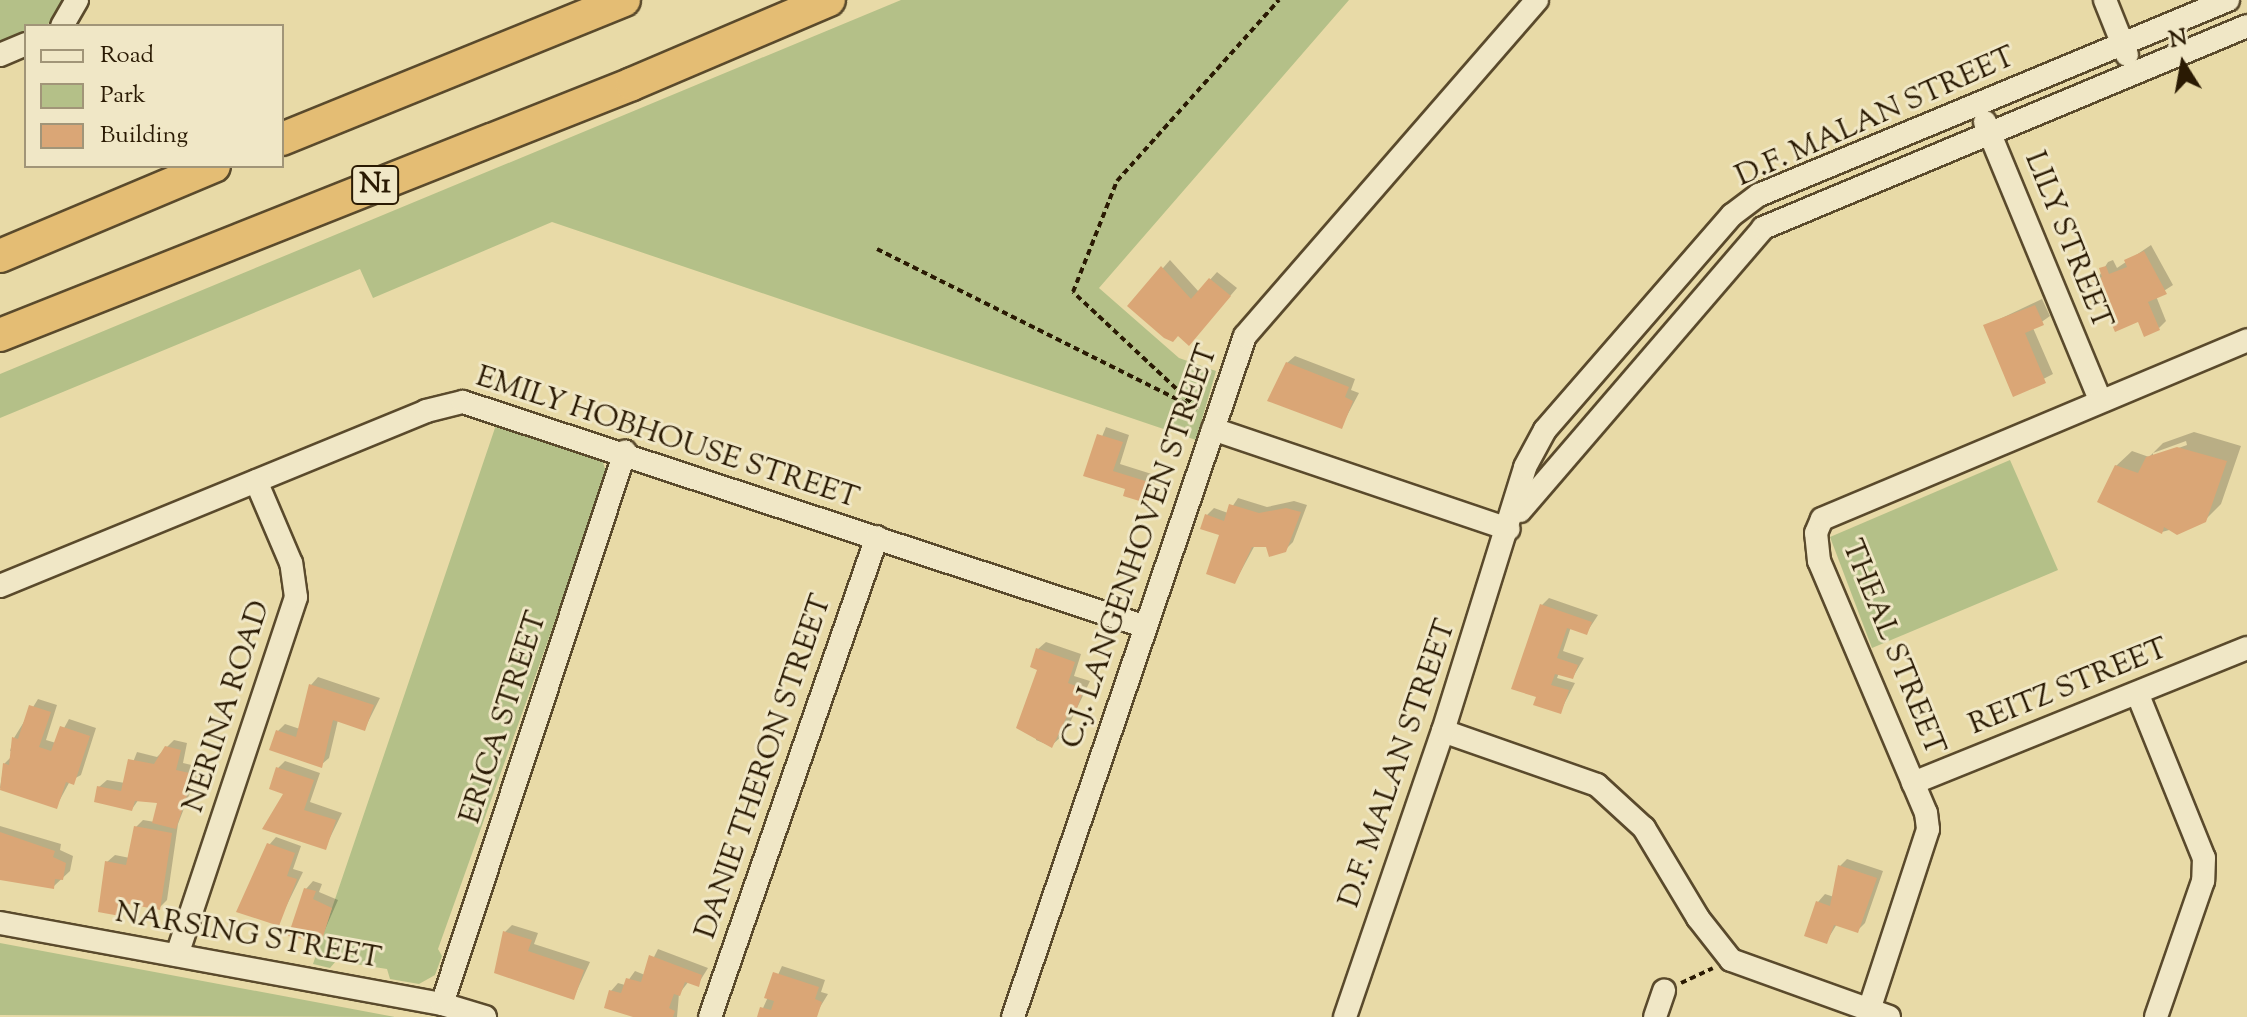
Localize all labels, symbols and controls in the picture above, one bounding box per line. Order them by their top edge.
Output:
text: N [2167,23,2190,58]
legend [24,24,284,168]
north arrow [2143,24,2223,104]
text: Road [100,39,154,73]
street label: D.F. MALAN STREET [1731,40,2021,196]
text: Park [100,79,146,113]
text: Building [100,119,188,153]
street label: LILY STREET [2015,147,2119,335]
road number: N1 [351,161,399,209]
street label: C.J. LANGENHOVEN STREET [1055,340,1227,754]
street label: EMILY HOBHOUSE STREET [471,360,863,518]
street label: THEAL STREET [1832,535,1952,761]
street label: DANIE THERON STREET [689,590,841,944]
street label: NERINA ROAD [177,597,279,817]
street label: ERICA STREET [454,607,556,829]
street label: D.F. MALAN STREET [1333,615,1465,913]
street label: REITZ STREET [1964,632,2174,744]
street label: NARSING STREET [112,896,384,978]

